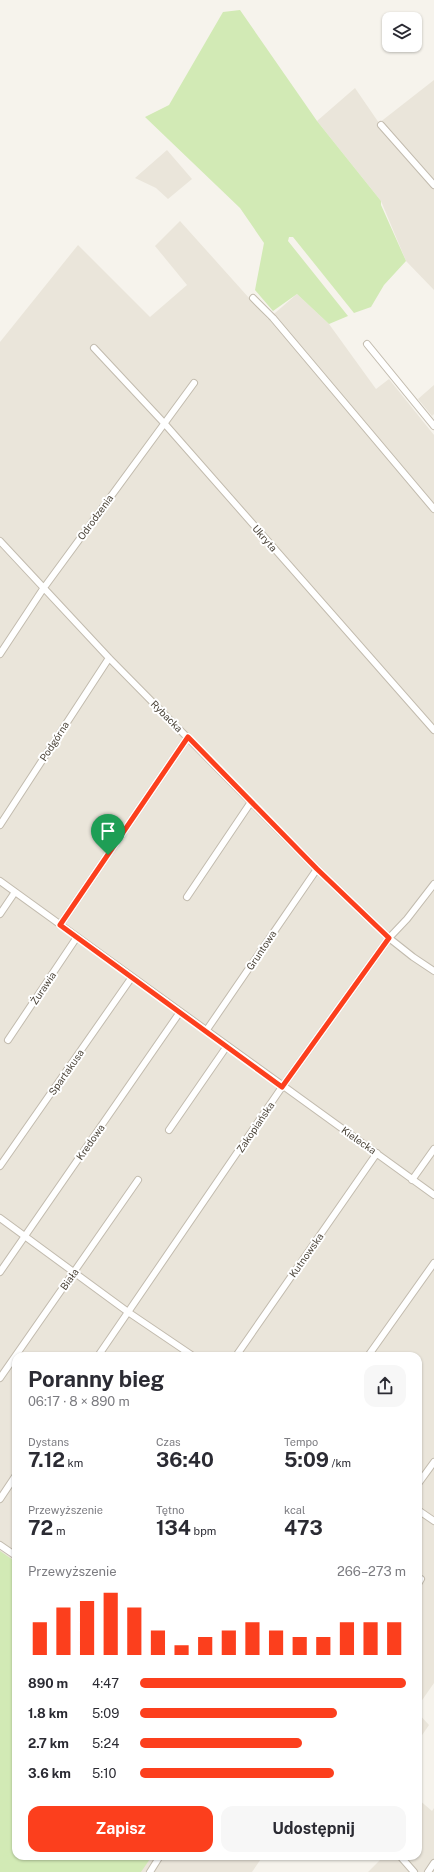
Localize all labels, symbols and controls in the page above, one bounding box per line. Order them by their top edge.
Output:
map controls [382,12,422,52]
button: layers [382,12,422,52]
street label: Odrodzenia [75,492,115,542]
street label: Ukryta [250,522,280,554]
street label: Rybacka [149,698,185,734]
street label: Podgórna [37,719,71,763]
pin [91,814,125,855]
icon: arrive [97,820,119,842]
street label: Gruntowa [243,928,279,972]
street label: Żurawia [28,969,58,1007]
street label: Spartakusa [46,1047,86,1097]
street label: Zakopiańska [234,1099,276,1155]
street label: Kredowa [73,1122,107,1162]
street label: Kielecka [339,1124,379,1156]
street label: Kutnowska [286,1231,326,1279]
street label: Biała [57,1266,81,1292]
button: share [364,1365,406,1407]
text: Poranny bieg [28,1366,164,1392]
text: 06:17 · 8 × 890 m [28,1394,130,1409]
text: Dystans [28,1436,69,1448]
text: Czas [156,1436,181,1448]
text: Tempo [284,1436,318,1448]
text: 7.12 [28,1448,65,1472]
text: 36:40 [156,1448,214,1472]
text: 5:09 [284,1448,329,1472]
text: km [65,1457,83,1469]
text: /km [329,1457,351,1469]
text: Przewyższenie [28,1504,103,1516]
text: Tętno [156,1504,185,1516]
text: kcal [284,1504,305,1516]
text: 72 [28,1516,53,1540]
text: 134 [156,1516,191,1540]
text: 473 [284,1516,323,1540]
text: m [53,1525,66,1537]
text: bpm [191,1525,216,1537]
text: Przewyższenie [28,1564,117,1579]
text: 266–273 m [337,1564,406,1579]
text: 890 m [28,1676,68,1691]
text: 4:47 [92,1676,119,1691]
text: 1.8 km [28,1706,68,1721]
text: 5:09 [92,1706,119,1721]
text: 2.7 km [28,1736,69,1751]
text: 5:24 [92,1736,119,1751]
text: 3.6 km [28,1766,71,1781]
text: 5:10 [92,1766,117,1781]
button: Zapisz [28,1806,213,1852]
button: Udostępnij [221,1806,406,1852]

